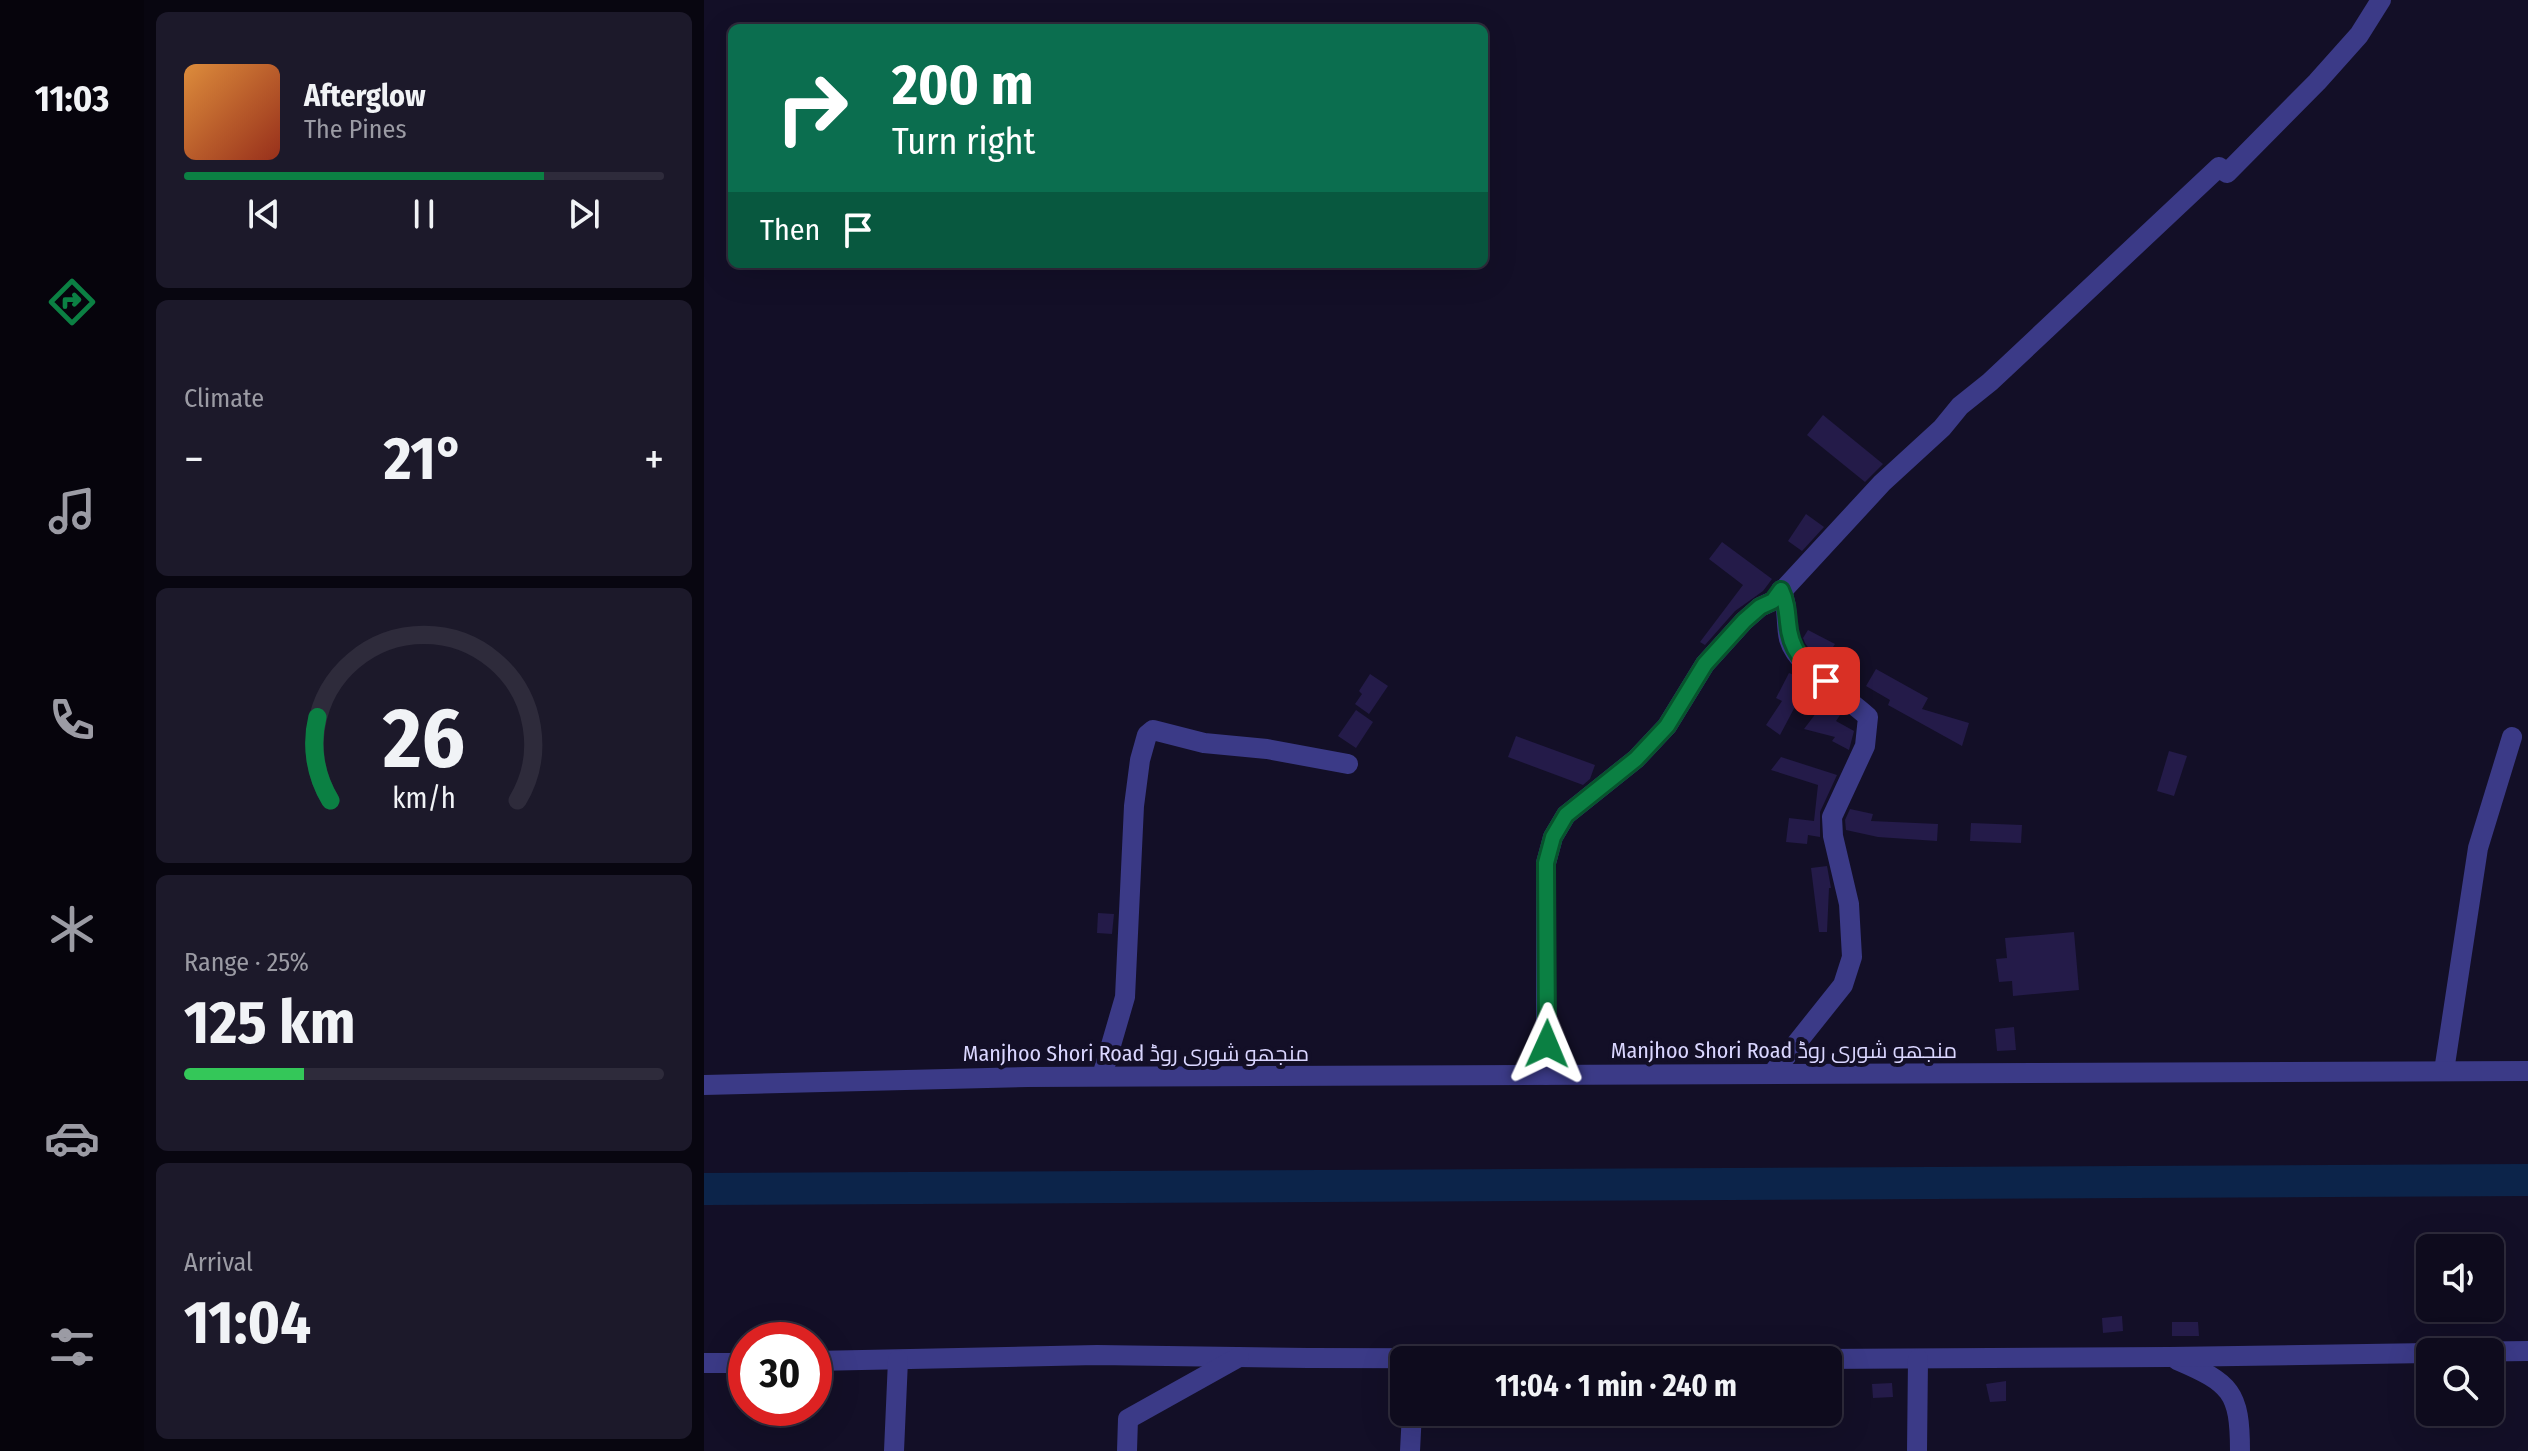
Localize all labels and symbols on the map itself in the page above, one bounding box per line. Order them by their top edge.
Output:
pin [1792,647,1860,715]
position arrow [1505,1002,1589,1086]
street label: Manjhoo Shori Road منجھو شوری روڈ [1611,1037,1957,1064]
street label: Manjhoo Shori Road منجھو شوری روڈ [963,1040,1309,1067]
speed limit sign: 30 [728,1322,832,1426]

